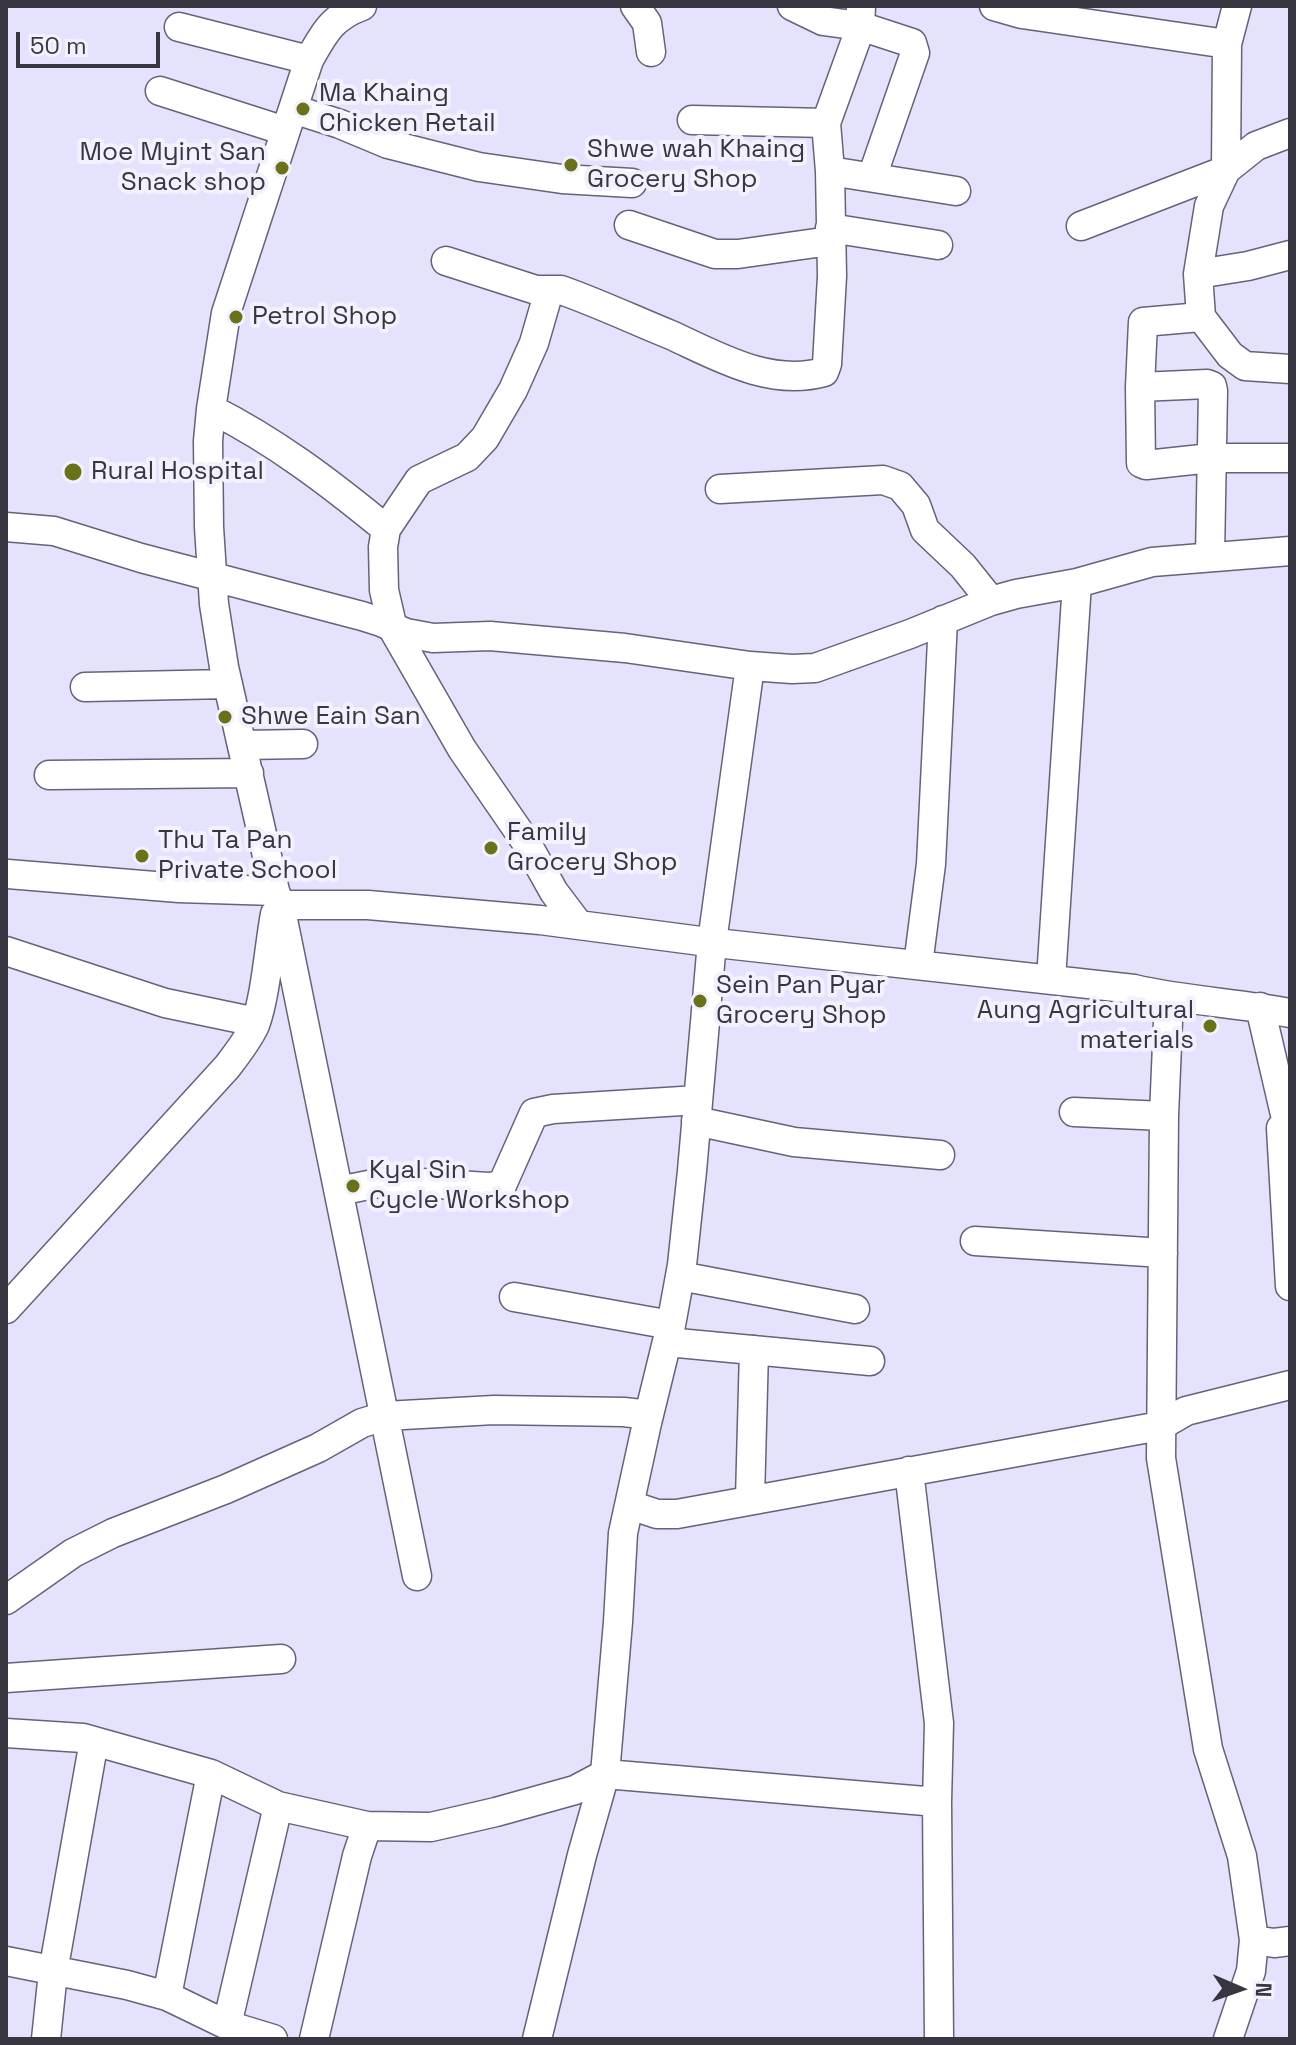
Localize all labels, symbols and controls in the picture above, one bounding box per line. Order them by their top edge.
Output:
scale bar [20,16,164,66]
text: 50 m [30,30,87,61]
place label: Ma Khaing Chicken Retail [319,78,496,140]
marker: Ma Khaing Chicken Retail [294,100,312,118]
place label: Shwe wah Khaing Grocery Shop [587,134,805,196]
place label: Moe Myint San Snack shop [80,137,266,198]
marker: Shwe wah Khaing Grocery Shop [562,156,580,174]
marker: Moe Myint San Snack shop [273,159,291,177]
place label: Petrol Shop [252,301,397,333]
marker: Petrol Shop [227,308,245,326]
place label: Rural Hospital [91,456,264,488]
marker: Rural Hospital [62,461,84,483]
place label: Shwe Eain San [241,701,421,733]
marker: Shwe Eain San [216,708,234,726]
place label: Family Grocery Shop [507,817,678,878]
place label: Thu Ta Pan Private School [158,825,337,886]
marker: Family Grocery Shop [482,839,500,857]
marker: Thu Ta Pan Private School [133,847,151,865]
place label: Sein Pan Pyar Grocery Shop [716,970,887,1032]
marker: Sein Pan Pyar Grocery Shop [691,992,709,1010]
place label: Aung Agricultural materials [977,995,1194,1056]
marker: Aung Agricultural materials [1201,1017,1219,1035]
place label: Kyal Sin Cycle Workshop [369,1155,570,1216]
marker: Kyal Sin Cycle Workshop [344,1177,362,1195]
north arrow [1200,1949,1280,2029]
text: N [1250,1982,1278,1998]

